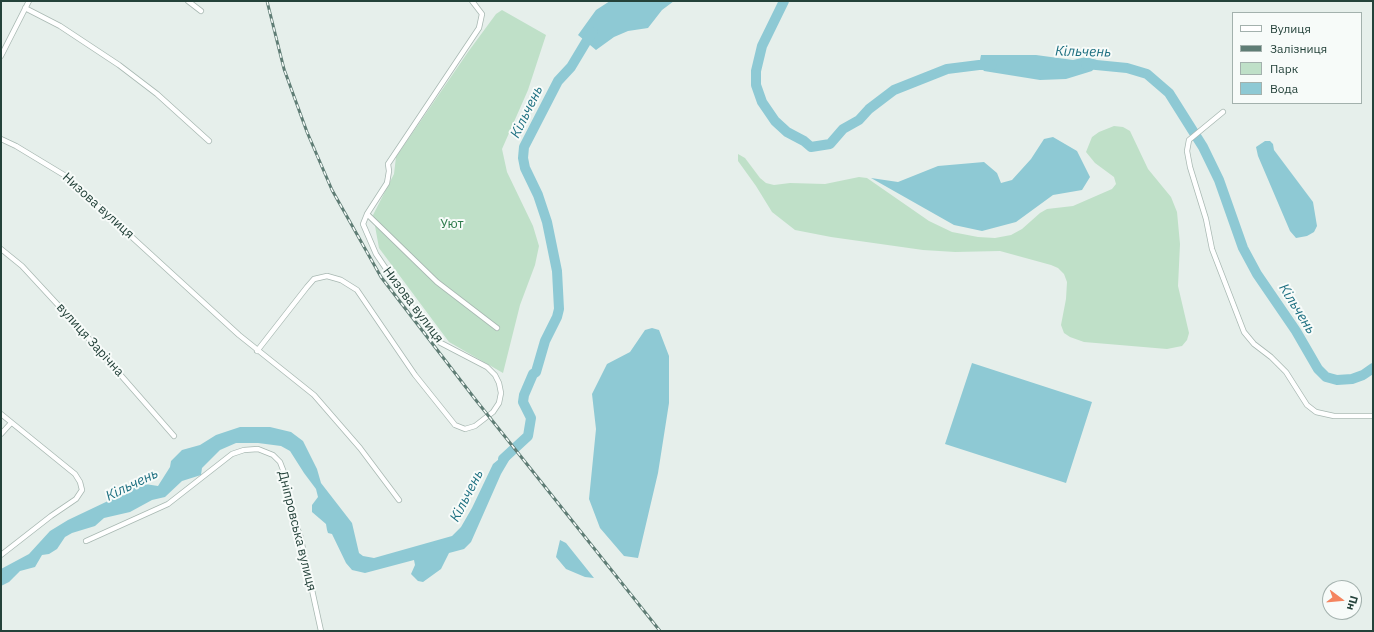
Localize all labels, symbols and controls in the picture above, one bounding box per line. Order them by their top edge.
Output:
legend [1232,12,1362,104]
text: Вулиця [1270,21,1311,36]
text: Залізниця [1270,41,1327,56]
water label: Кільчень [1055,43,1111,61]
text: Парк [1270,61,1298,76]
text: Вода [1270,81,1298,96]
water label: Кільчень [507,83,547,141]
street label: Низова вулиця [59,170,137,242]
park label: Уют [440,216,464,232]
street label: Низова вулиця [379,264,447,346]
water label: Кільчень [1275,281,1319,337]
street label: вулиця Зарічна [53,300,127,380]
water label: Кільчень [103,465,161,505]
water label: Кільчень [447,467,487,525]
street label: Дніпровська вулиця [275,469,319,593]
north arrow [1322,580,1362,620]
text: Пн [1344,594,1361,612]

